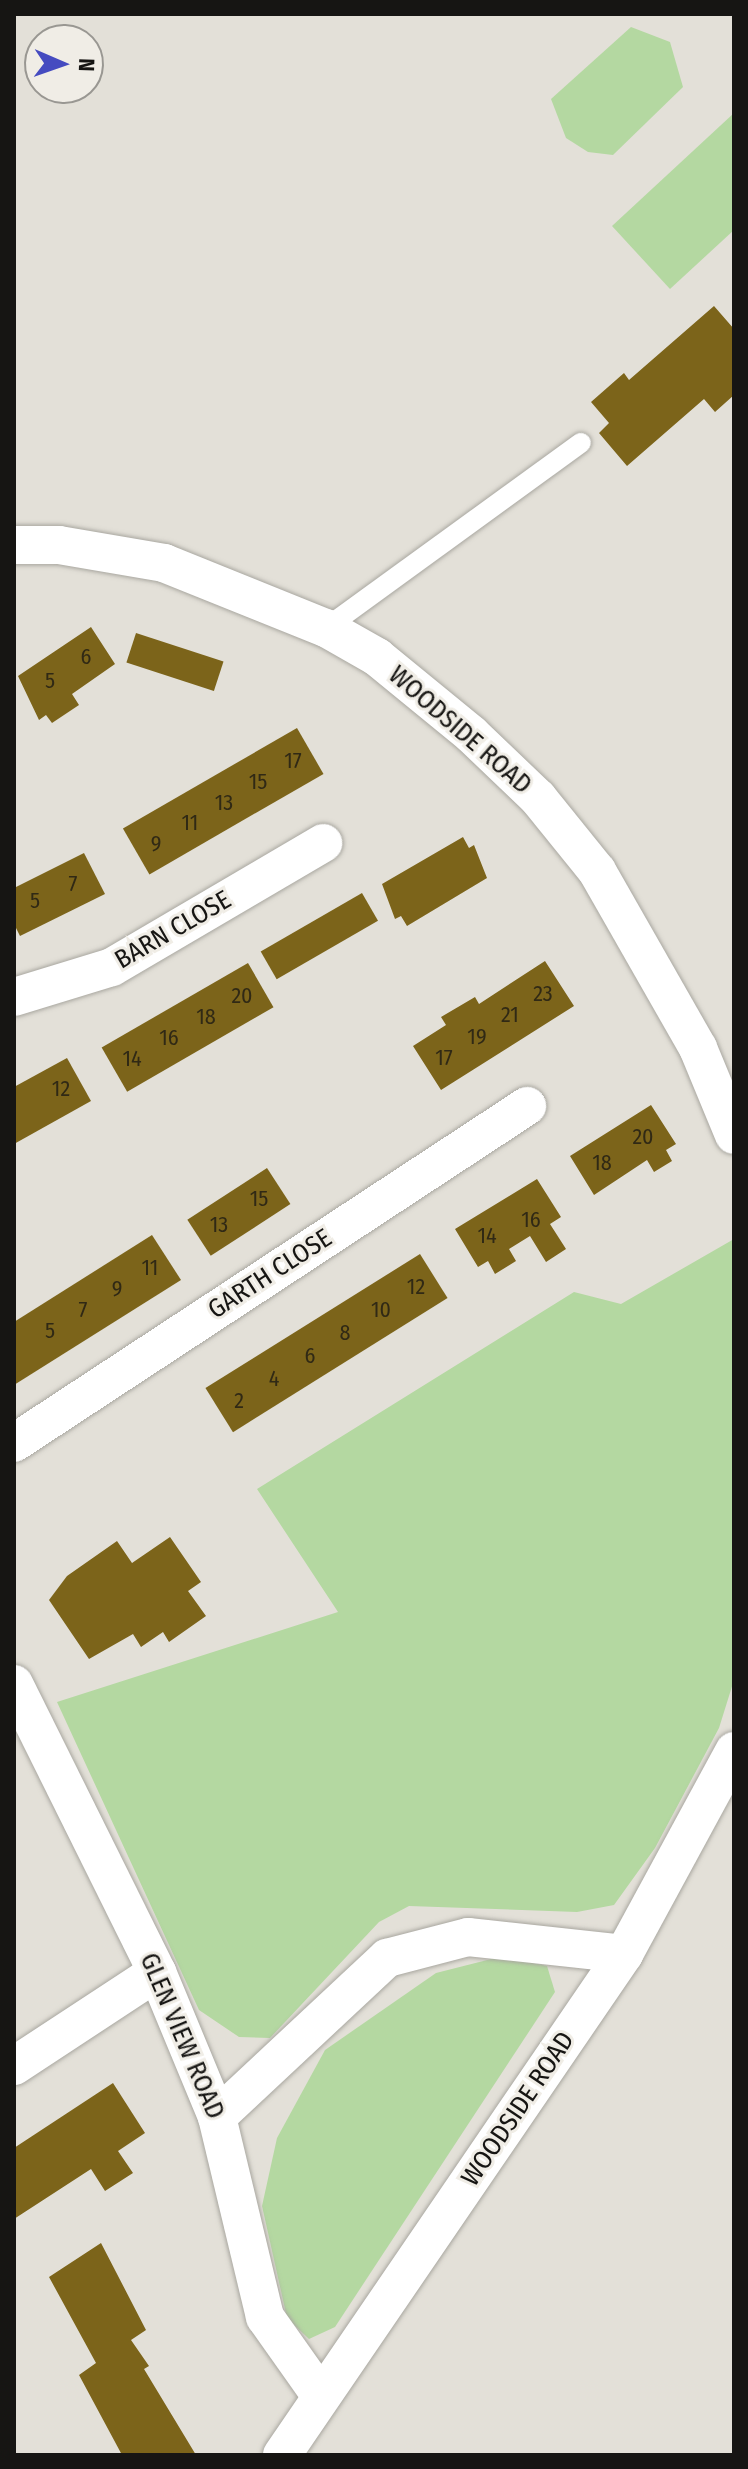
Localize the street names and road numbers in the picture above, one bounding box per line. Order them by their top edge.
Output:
street label: WOODSIDE ROAD [382,659,538,801]
street label: BARN CLOSE [109,884,237,976]
street label: GARTH CLOSE [202,1222,338,1326]
street label: GLEN VIEW ROAD [133,1948,231,2124]
street label: WOODSIDE ROAD [455,2026,581,2192]

